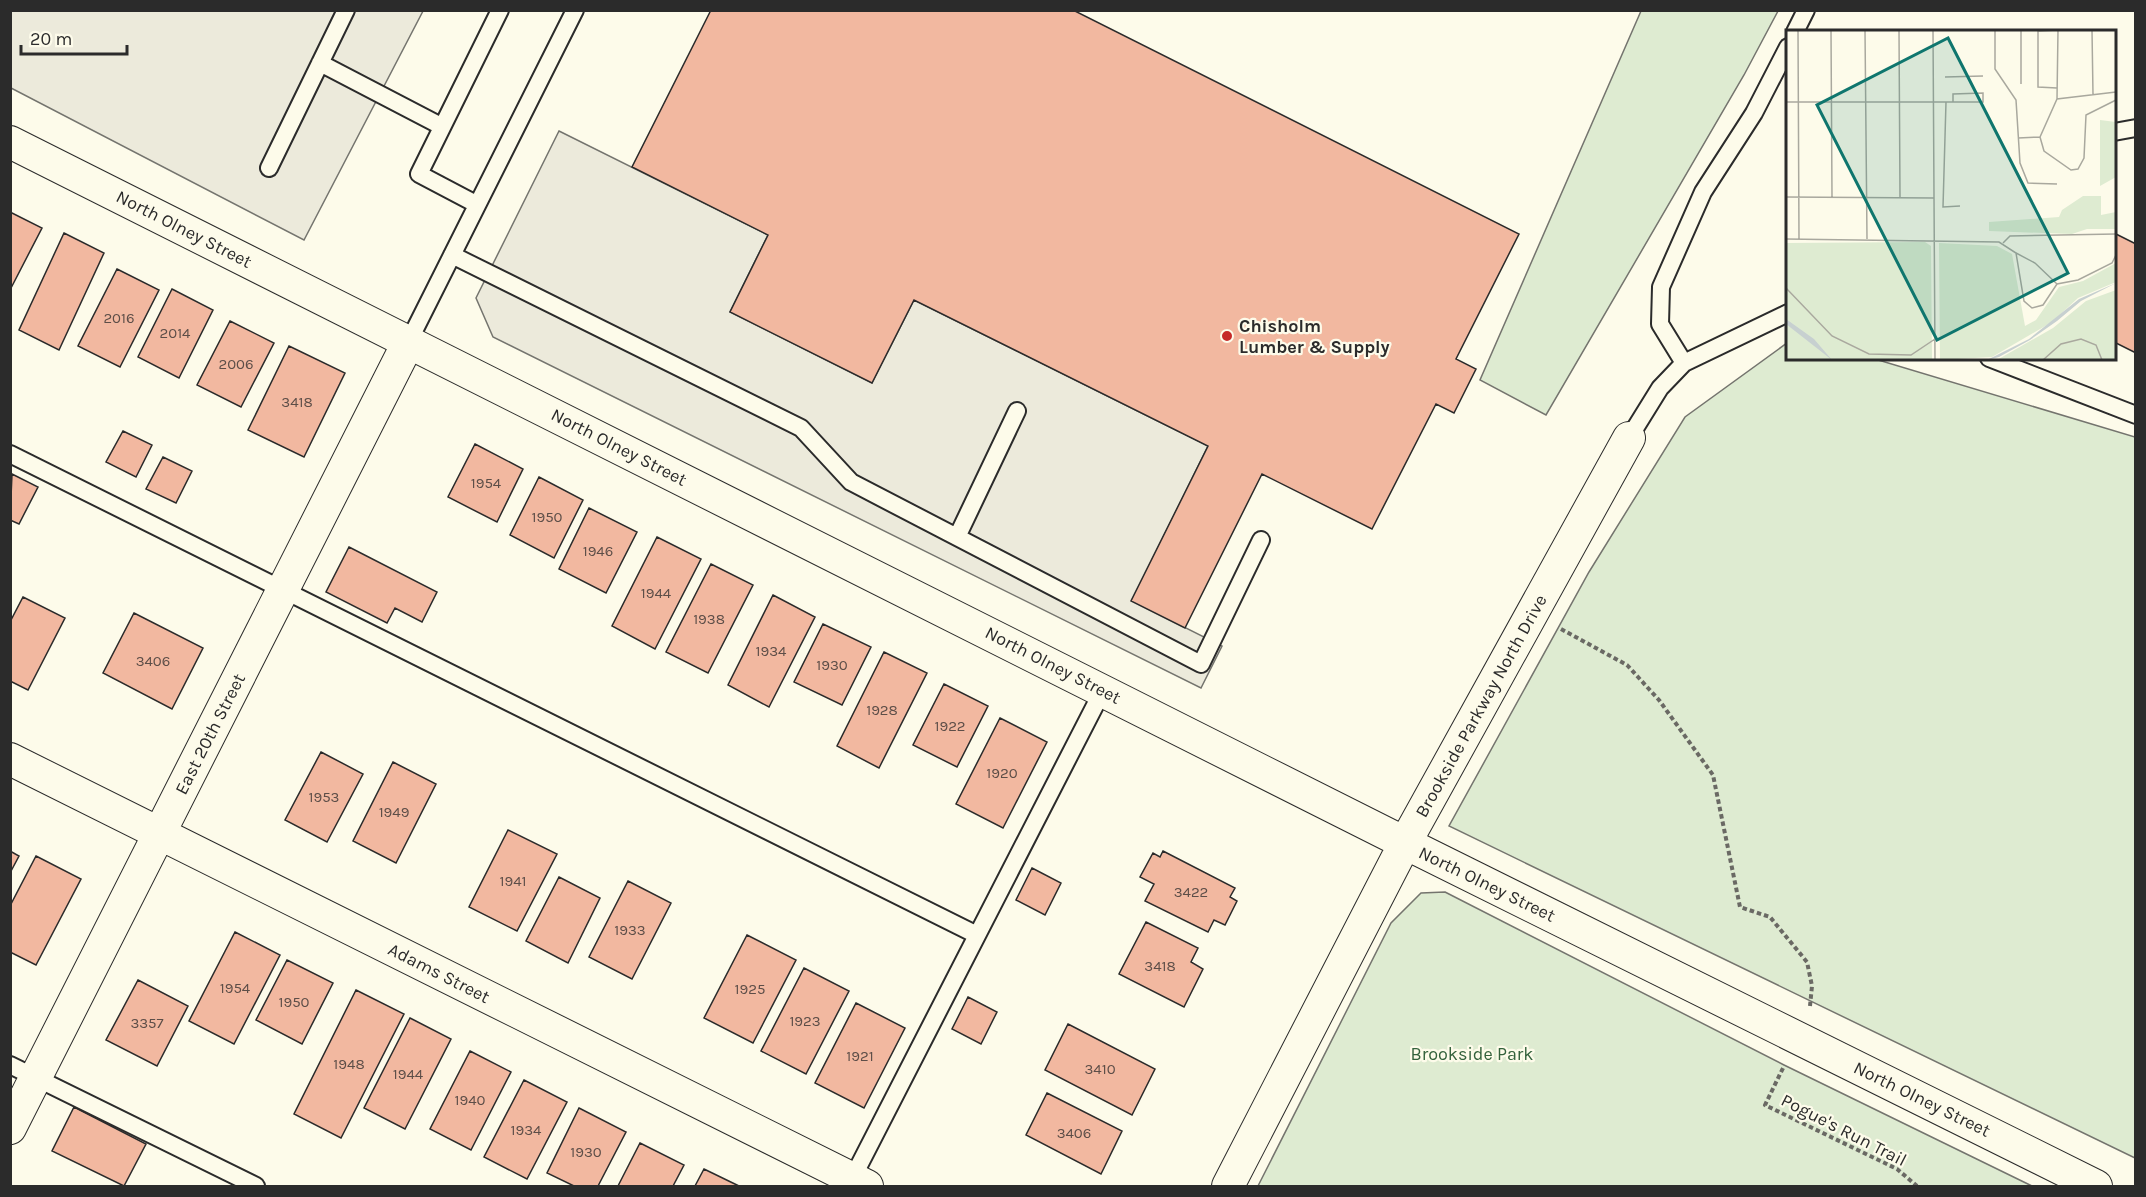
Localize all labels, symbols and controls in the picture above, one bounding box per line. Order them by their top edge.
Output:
scale bar [21,18,128,56]
text: 20 m [30,28,72,50]
inset map [1786,30,2116,360]
street label: North Olney Street [112,185,256,273]
house number: 2016 [103,309,135,327]
place label: Chisholm Lumber & Supply [1239,315,1390,358]
house number: 2014 [160,324,191,342]
marker: Chisholm Lumber & Supply [1220,329,1234,343]
house number: 2006 [218,355,254,373]
house number: 3418 [281,393,313,411]
street label: North Olney Street [547,403,691,491]
house number: 1954 [471,474,502,492]
house number: 1950 [531,508,563,526]
house number: 1946 [583,542,613,560]
house number: 1944 [641,584,672,602]
street label: Brookside Parkway North Drive [1410,591,1552,821]
house number: 1938 [693,610,725,628]
street label: North Olney Street [981,621,1125,709]
house number: 1934 [756,642,787,660]
house number: 3406 [136,652,170,670]
house number: 1930 [816,656,848,674]
street label: East 20th Street [170,670,250,798]
house number: 1928 [866,701,898,719]
house number: 1922 [934,717,966,735]
house number: 1920 [986,764,1018,782]
house number: 1953 [309,788,339,806]
house number: 1949 [379,803,409,821]
street label: North Olney Street [1415,841,1559,927]
house number: 1941 [500,872,527,890]
house number: 3422 [1174,883,1208,901]
house number: 1933 [614,921,646,939]
street label: Adams Street [385,938,494,1008]
house number: 3418 [1144,957,1176,975]
house number: 1954 [220,979,251,997]
house number: 1925 [735,980,765,998]
house number: 1950 [278,993,310,1011]
house number: 1923 [789,1012,821,1030]
house number: 3357 [130,1014,164,1032]
park label: Brookside Park [1410,1043,1534,1065]
house number: 1921 [846,1047,874,1065]
house number: 1948 [333,1055,365,1073]
street label: North Olney Street [1850,1056,1994,1142]
house number: 3410 [1084,1060,1116,1078]
house number: 1944 [393,1065,424,1083]
street label: Pogue's Run Trail [1778,1089,1910,1171]
house number: 1940 [455,1091,486,1109]
house number: 1934 [511,1121,542,1139]
house number: 3406 [1057,1124,1091,1142]
house number: 1930 [570,1143,602,1161]

